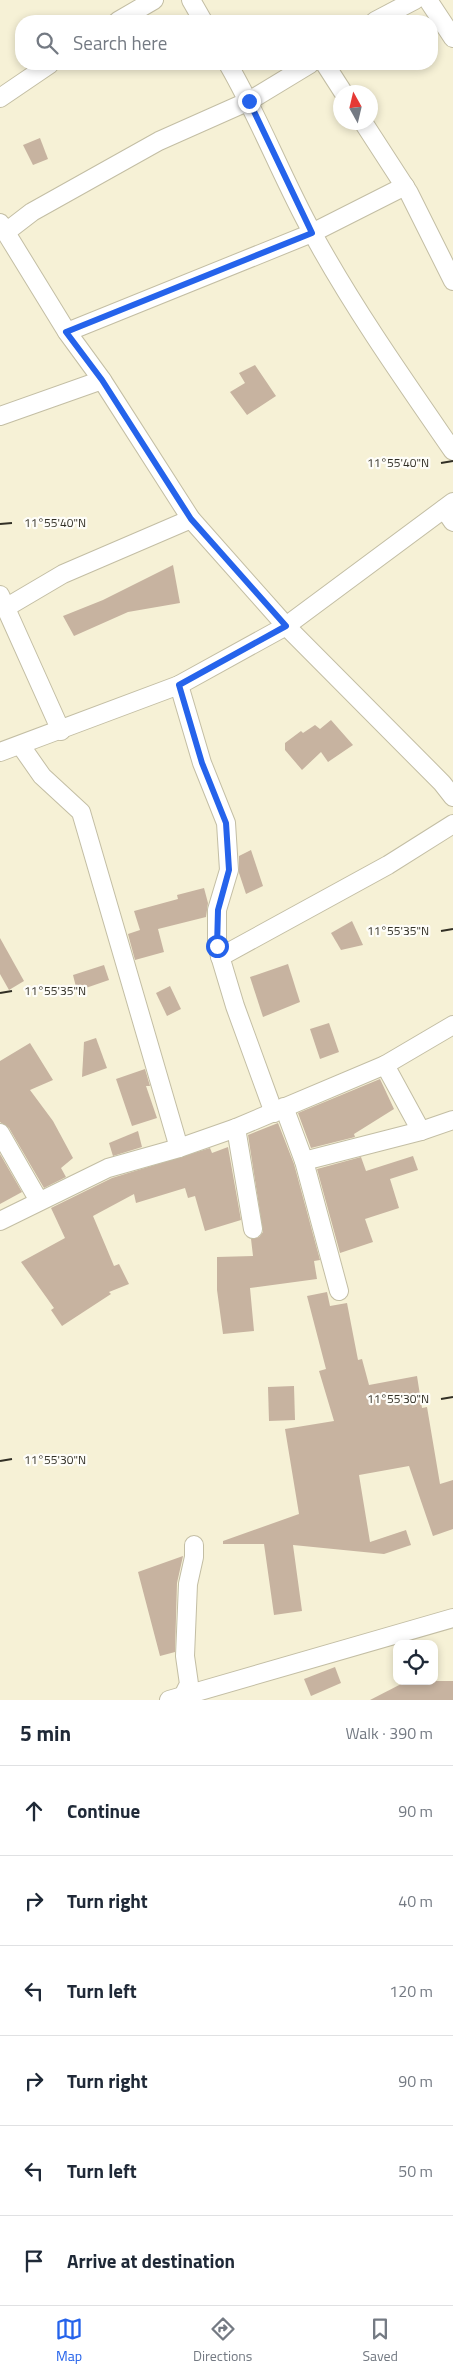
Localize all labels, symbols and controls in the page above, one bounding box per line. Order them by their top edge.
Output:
search box [15,15,438,70]
text: Search here [73,28,167,57]
icon: search [33,29,61,57]
north arrow [333,85,378,130]
route end [238,90,261,113]
text: 11°55'40"N [367,453,429,472]
text: 11°55'40"N [24,513,86,532]
text: 11°55'35"N [367,921,429,940]
route start [206,935,229,958]
text: 11°55'35"N [24,981,86,1000]
text: 11°55'30"N [367,1389,429,1408]
text: 11°55'30"N [24,1450,86,1469]
map controls [393,1640,438,1685]
button: locate [393,1640,438,1685]
text: 5 min [20,1717,71,1749]
text: Walk · 390 m [345,1721,433,1745]
text: Continue [67,1796,140,1825]
icon: ahead [20,1797,48,1825]
text: 90 m [398,1799,433,1823]
text: Turn right [67,1886,148,1915]
icon: right [20,1887,48,1915]
text: 40 m [398,1889,433,1913]
text: Turn left [67,1976,137,2005]
icon: left [20,1977,48,2005]
text: 120 m [389,1979,433,2003]
text: Turn right [67,2066,148,2095]
icon: right [20,2067,48,2095]
text: 90 m [398,2069,433,2093]
text: Turn left [67,2156,137,2185]
icon: left [20,2157,48,2185]
text: 50 m [398,2159,433,2183]
text: Arrive at destination [67,2246,235,2275]
icon: arrive [20,2247,48,2275]
tab: Map [55,2315,83,2366]
tab: Directions [193,2315,252,2366]
tab: Saved [362,2315,398,2366]

